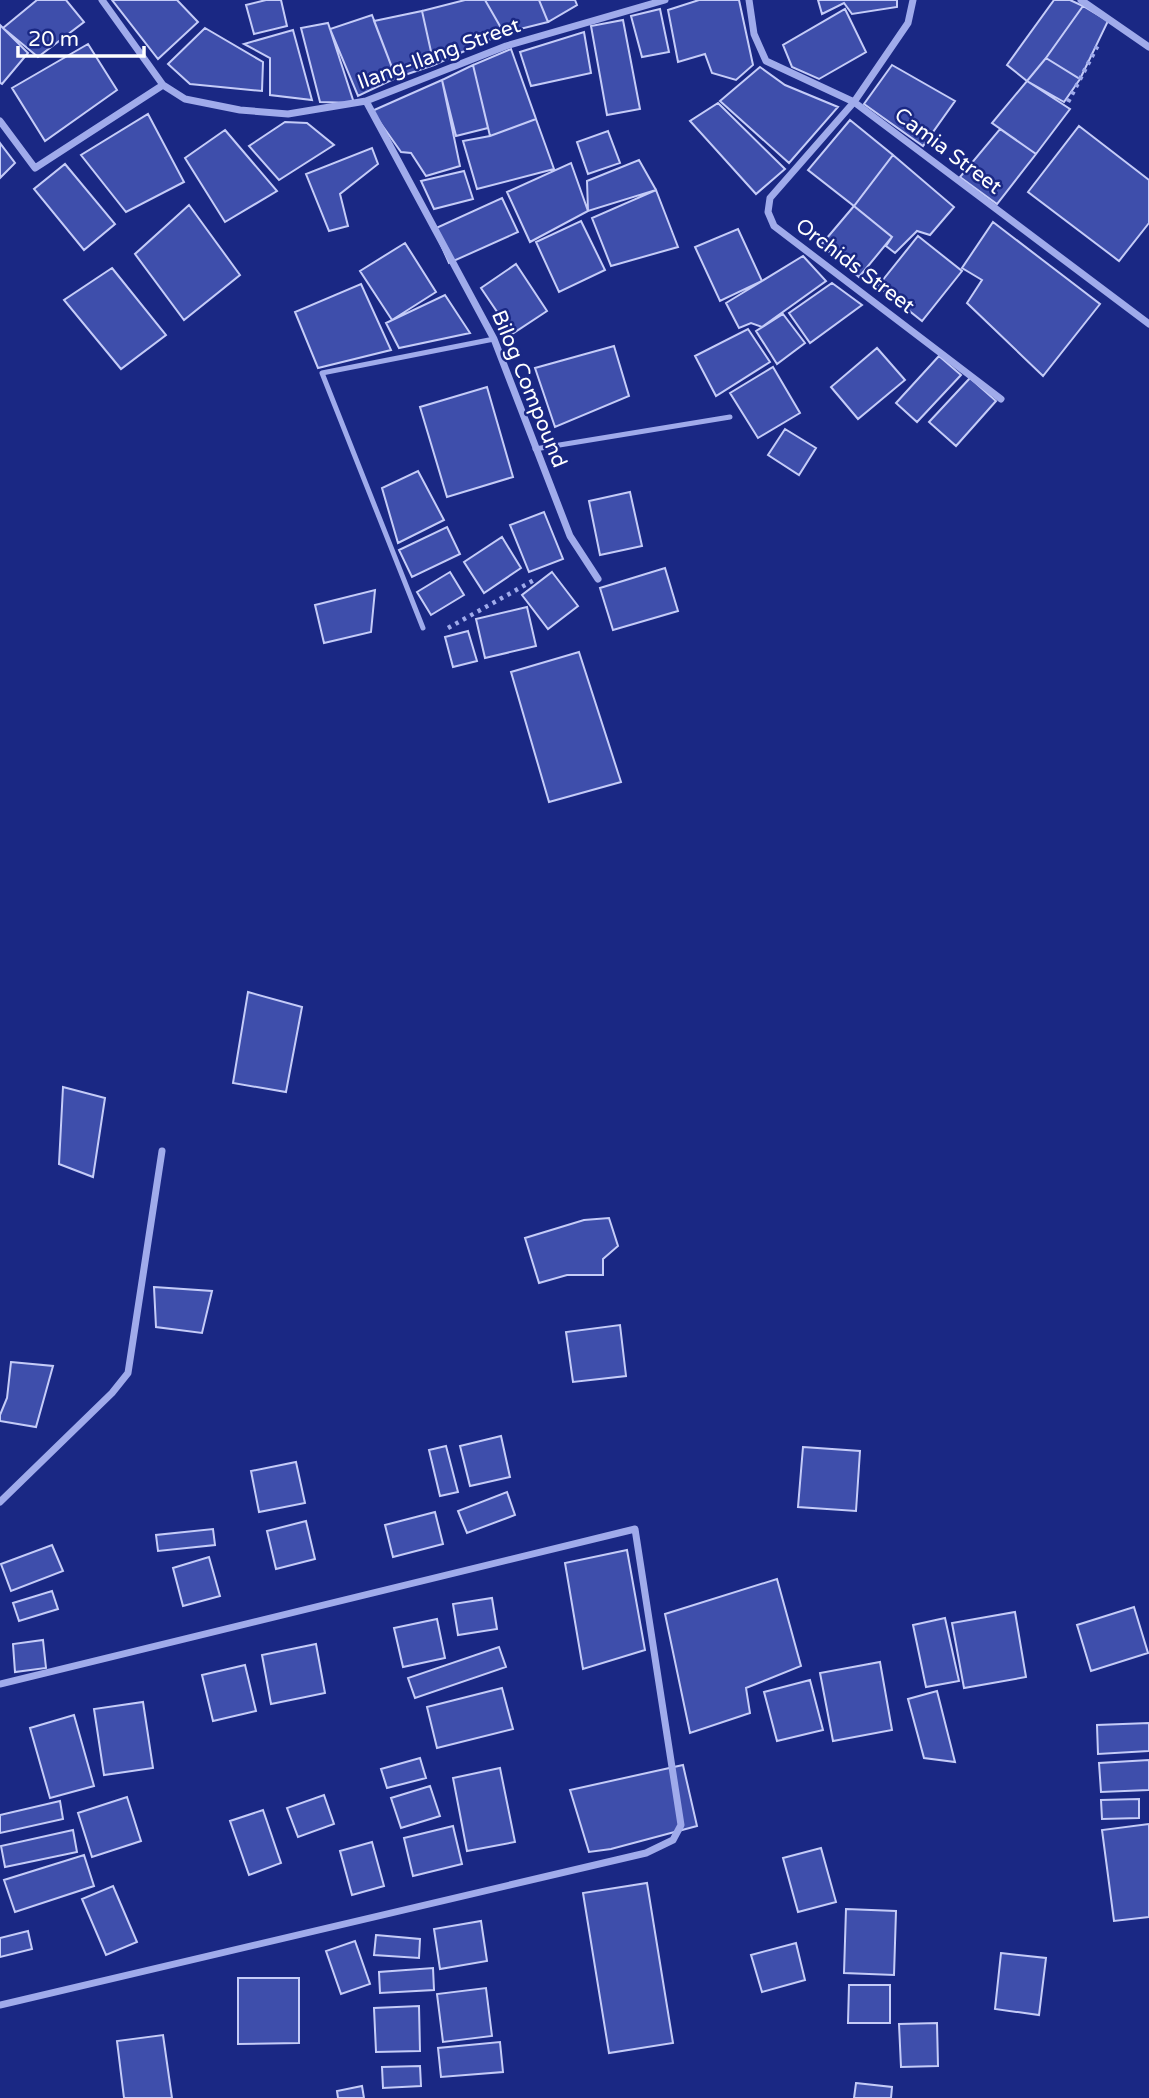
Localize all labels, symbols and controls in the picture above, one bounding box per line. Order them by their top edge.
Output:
street label: Ilang-Ilang Street [354,13,524,95]
scale bar [18,14,144,58]
text: 20 m [28,27,79,52]
street label: Camia Street [889,102,1007,200]
street label: Orchids Street [791,213,919,319]
street label: Bilog Compound [486,307,572,471]

